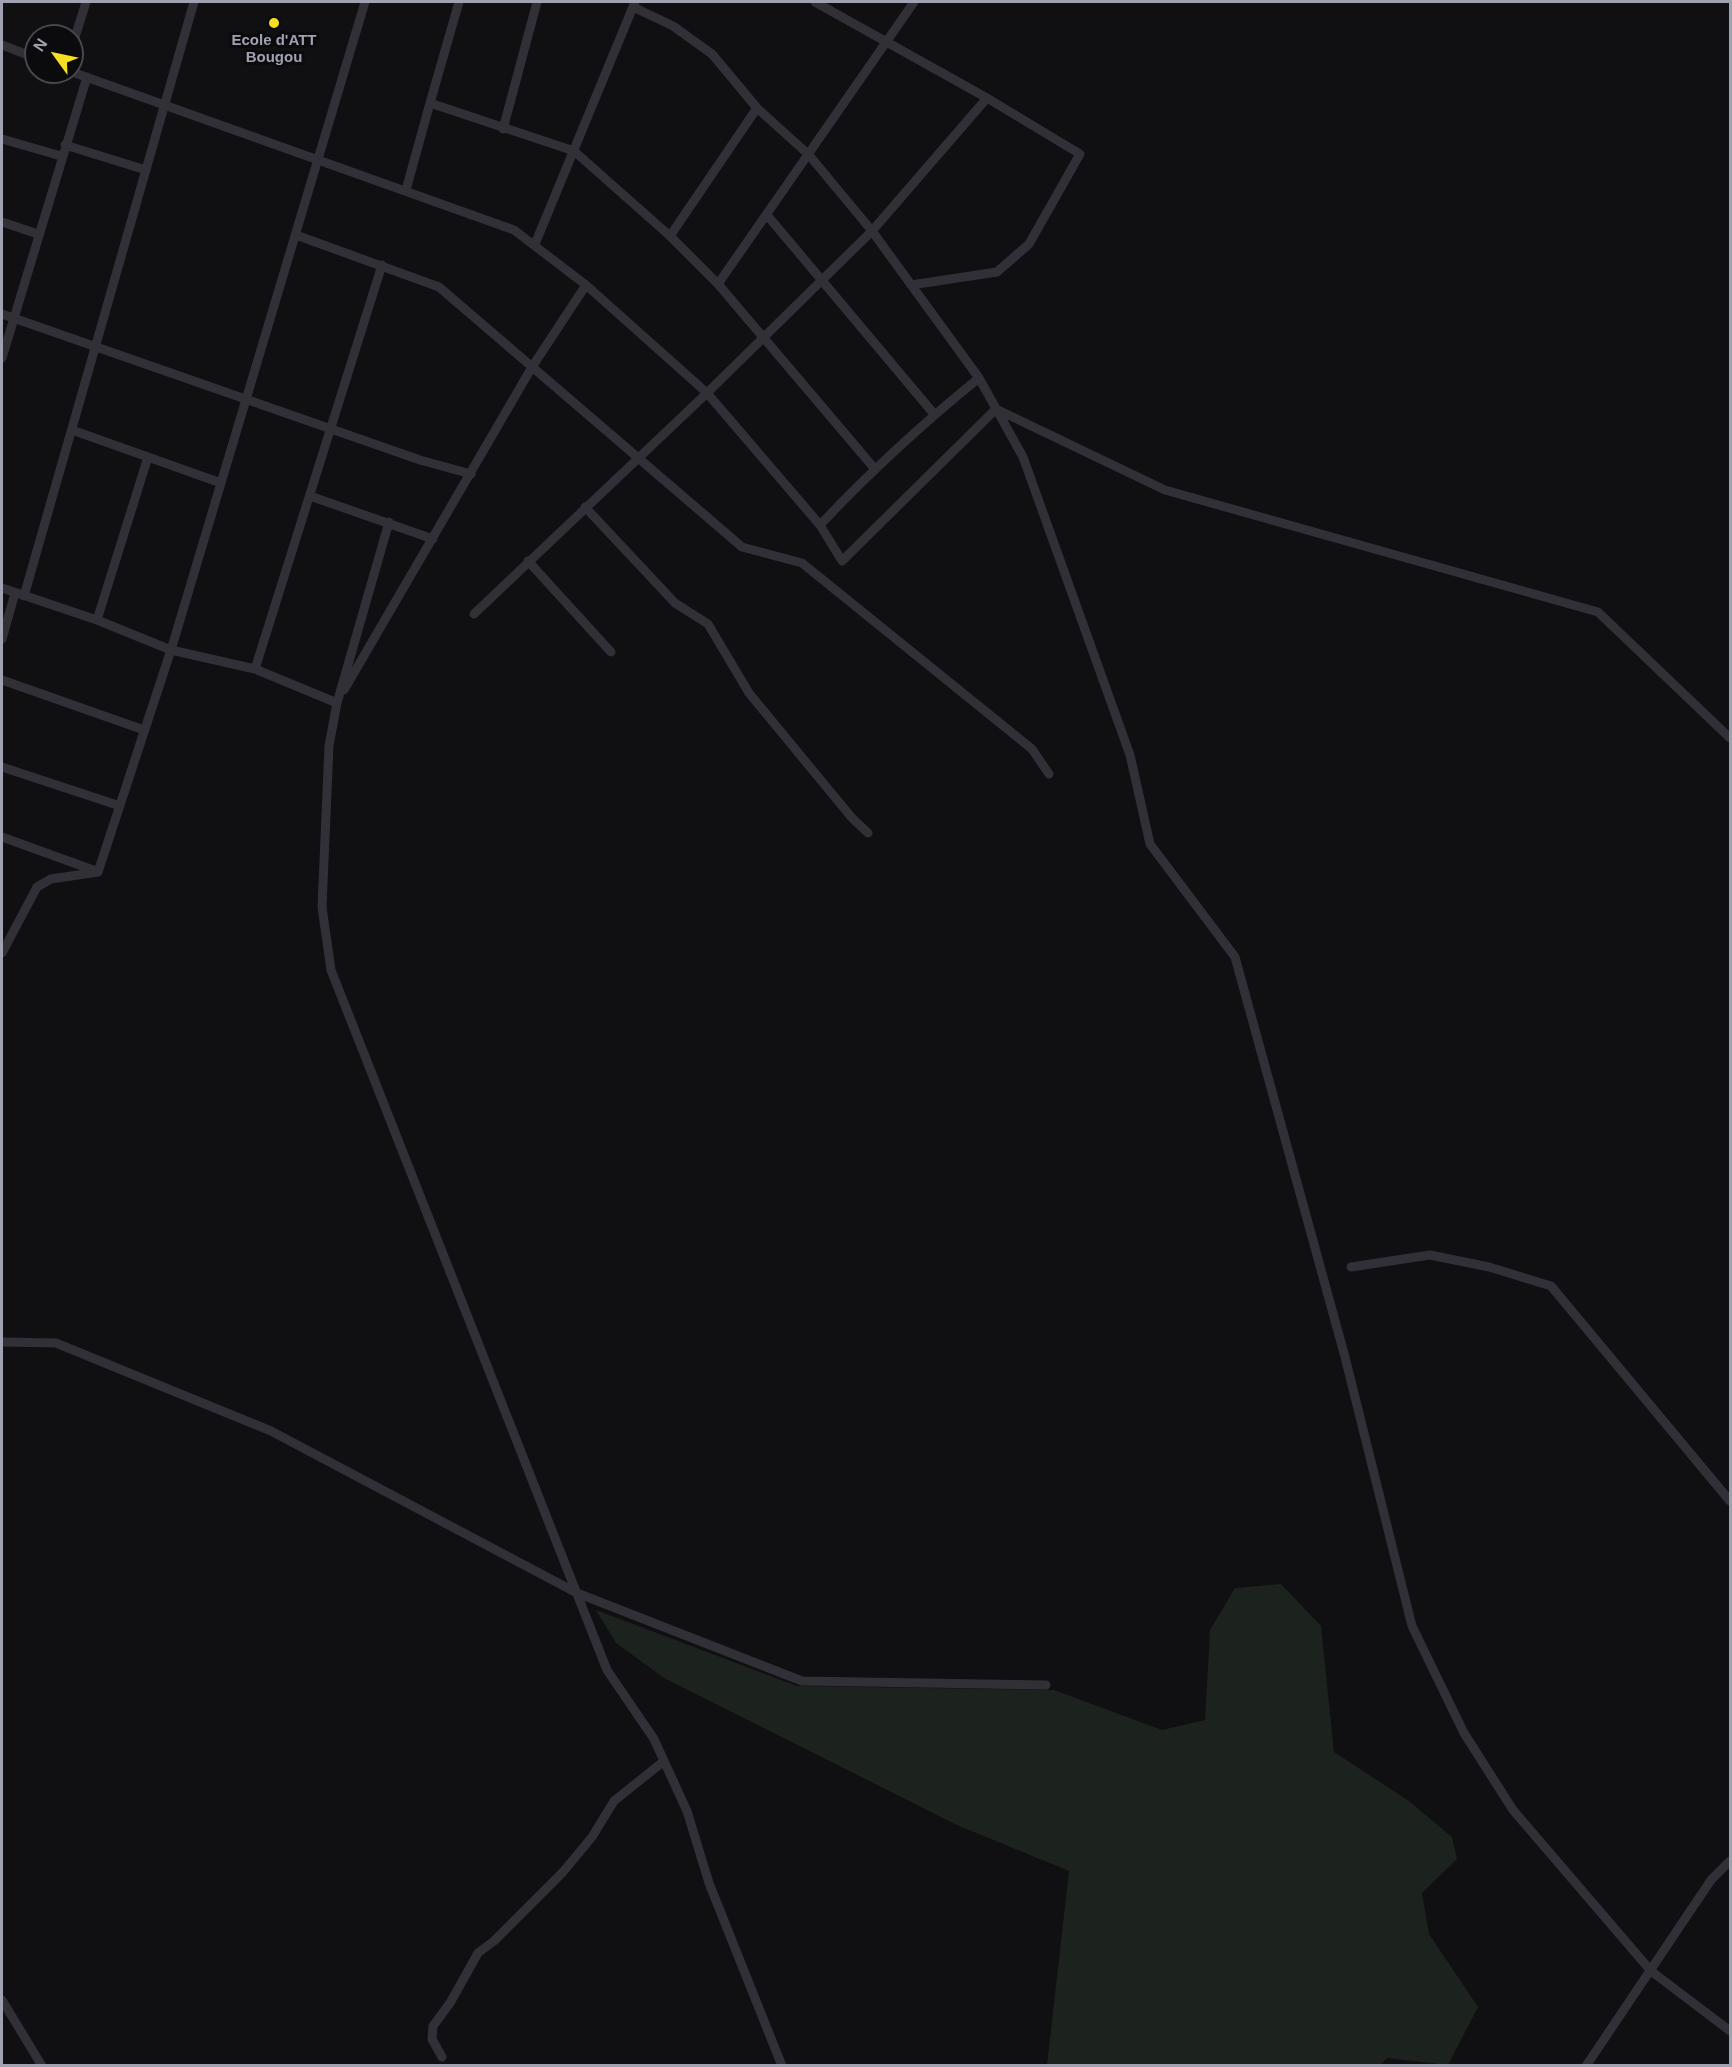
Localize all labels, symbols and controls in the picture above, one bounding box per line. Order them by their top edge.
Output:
marker: Ecole d'ATT Bougou [267,16,281,30]
north arrow [24,24,84,84]
place label: Ecole d'ATT Bougou [232,32,316,67]
text: N [30,36,50,54]

